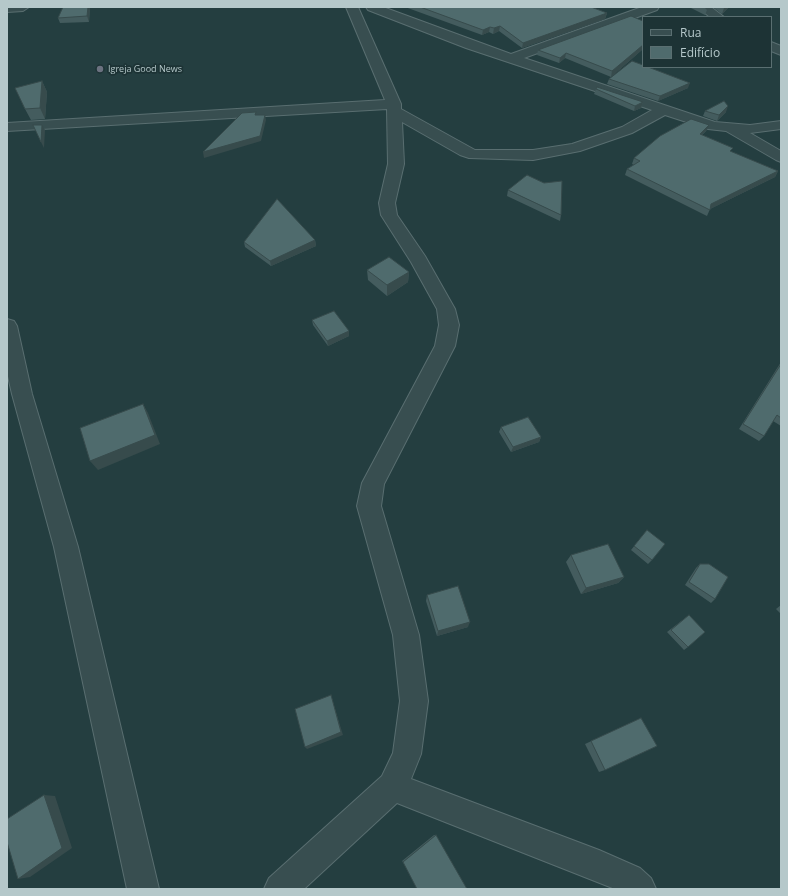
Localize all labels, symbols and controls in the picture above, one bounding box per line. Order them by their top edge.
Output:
legend [642,16,772,68]
text: Rua [680,24,701,41]
text: Edifício [680,44,720,61]
marker: Igreja Good News [95,64,105,74]
place label: Igreja Good News [108,64,182,74]

